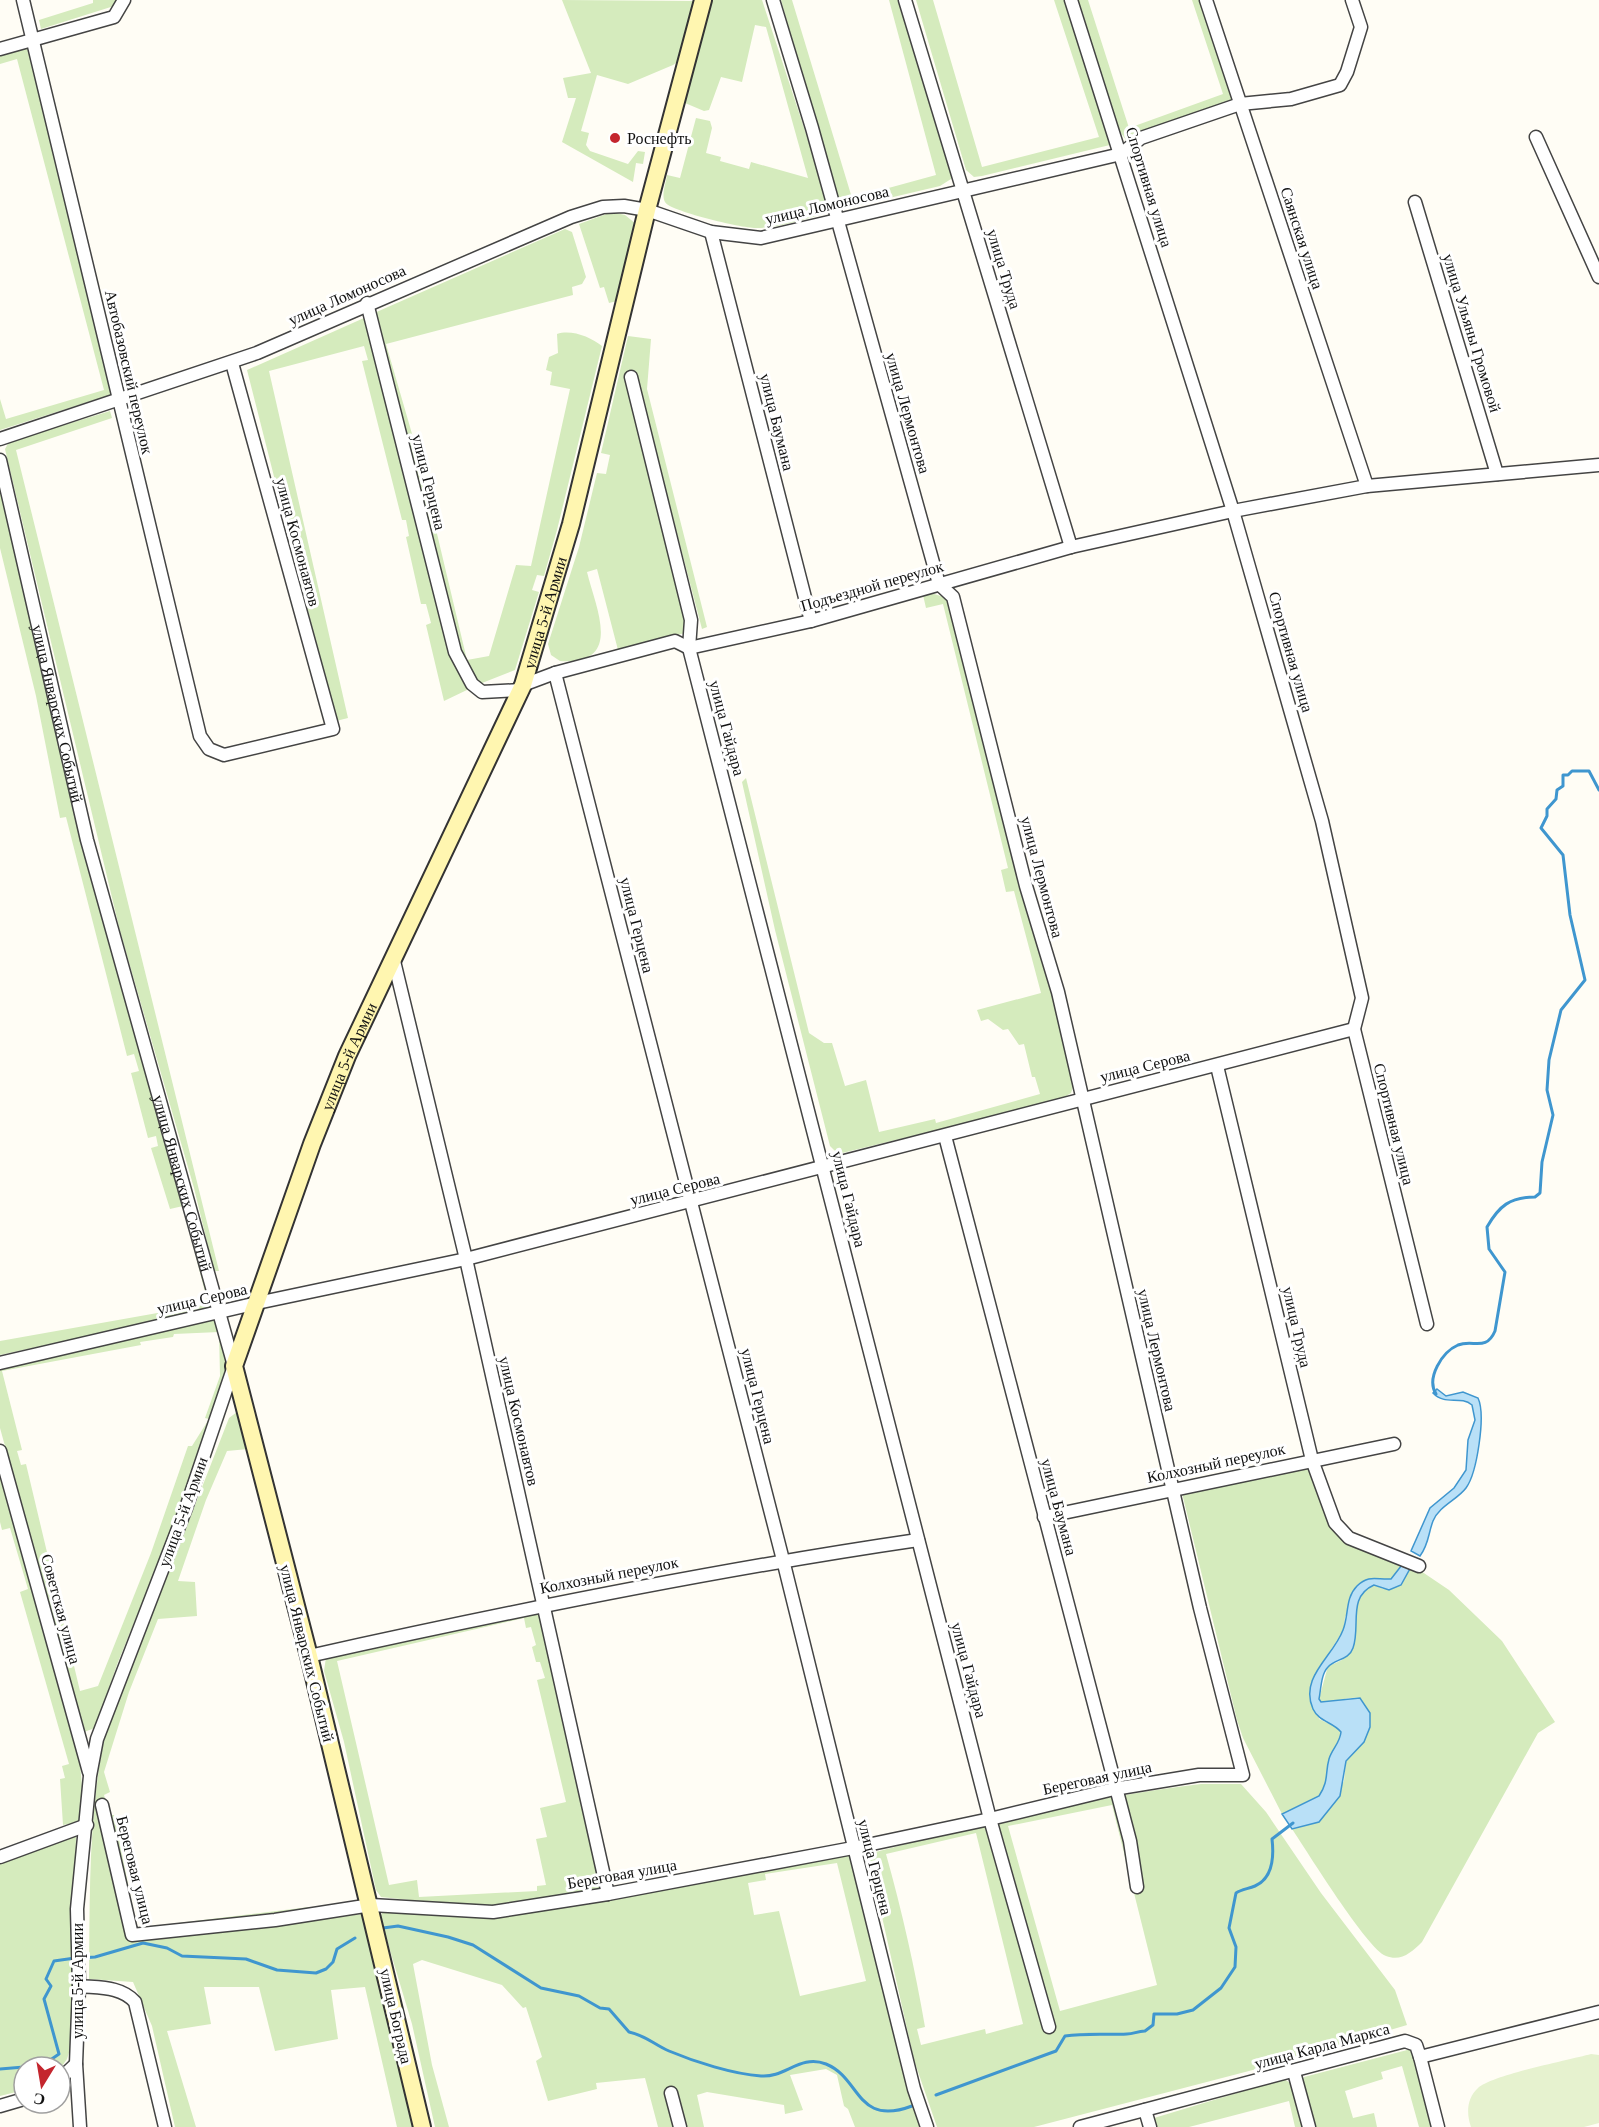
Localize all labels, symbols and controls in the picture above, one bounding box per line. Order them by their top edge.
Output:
street label: Спортивная улица [1122,125,1175,249]
place label: Роснефть [627,130,692,148]
marker: Роснефть [608,131,622,145]
street label: улица Ломоносова [764,183,891,228]
street label: Саянская улица [1277,185,1327,291]
street label: улица Труда [983,227,1024,311]
street label: улица Ульяны Громовой [1439,252,1504,415]
street label: улица Ломоносова [286,262,409,329]
street label: Автобазовский переулок [101,288,156,456]
street label: улица Лермонтова [882,351,933,476]
street label: улица Баумана [756,372,797,473]
street label: улица Герцена [408,432,449,532]
street label: улица Космонавтов [272,476,323,609]
street label: улица 5-й Армии [520,554,569,671]
street label: Подъездной переулок [799,557,946,615]
street label: Спортивная улица [1265,590,1316,715]
street label: улица Январских Событий [28,623,87,805]
street label: улица Гайдара [705,678,748,778]
street label: улица Лермонтова [1017,814,1066,940]
street label: улица Герцена [616,875,657,975]
street label: улица 5-й Армии [318,999,380,1113]
street label: улица Серова [1098,1047,1192,1086]
street label: Спортивная улица [1370,1061,1417,1187]
street label: улица Январских Событий [149,1093,216,1274]
street label: улица Гайдара [828,1149,869,1249]
street label: улица Серова [628,1170,722,1209]
street label: улица Серова [155,1280,249,1319]
street label: улица Труда [1278,1285,1315,1369]
street label: улица Лермонтова [1134,1287,1179,1413]
street label: улица Герцена [737,1346,778,1446]
street label: улица Космонавтов [495,1355,542,1488]
street label: Колхозный переулок [1145,1440,1287,1487]
street label: улица 5-й Армии [155,1454,212,1570]
street label: улица Баумана [1037,1457,1080,1558]
street label: Советская улица [37,1552,84,1666]
street label: Колхозный переулок [538,1553,680,1598]
street label: улица Январских Событий [276,1562,337,1744]
street label: улица Гайдара [947,1620,990,1720]
street label: Береговая улица [1041,1758,1153,1799]
street label: Береговая улица [112,1814,157,1926]
street label: улица Герцена [854,1817,895,1917]
street label: Береговая улица [566,1856,678,1893]
street label: улица 5-й Армии [69,1923,87,2039]
street label: улица Бограда [376,1967,415,2066]
street label: улица Карла Маркса [1253,2020,1392,2073]
north arrow [12,2055,72,2115]
text: С [32,2090,47,2109]

